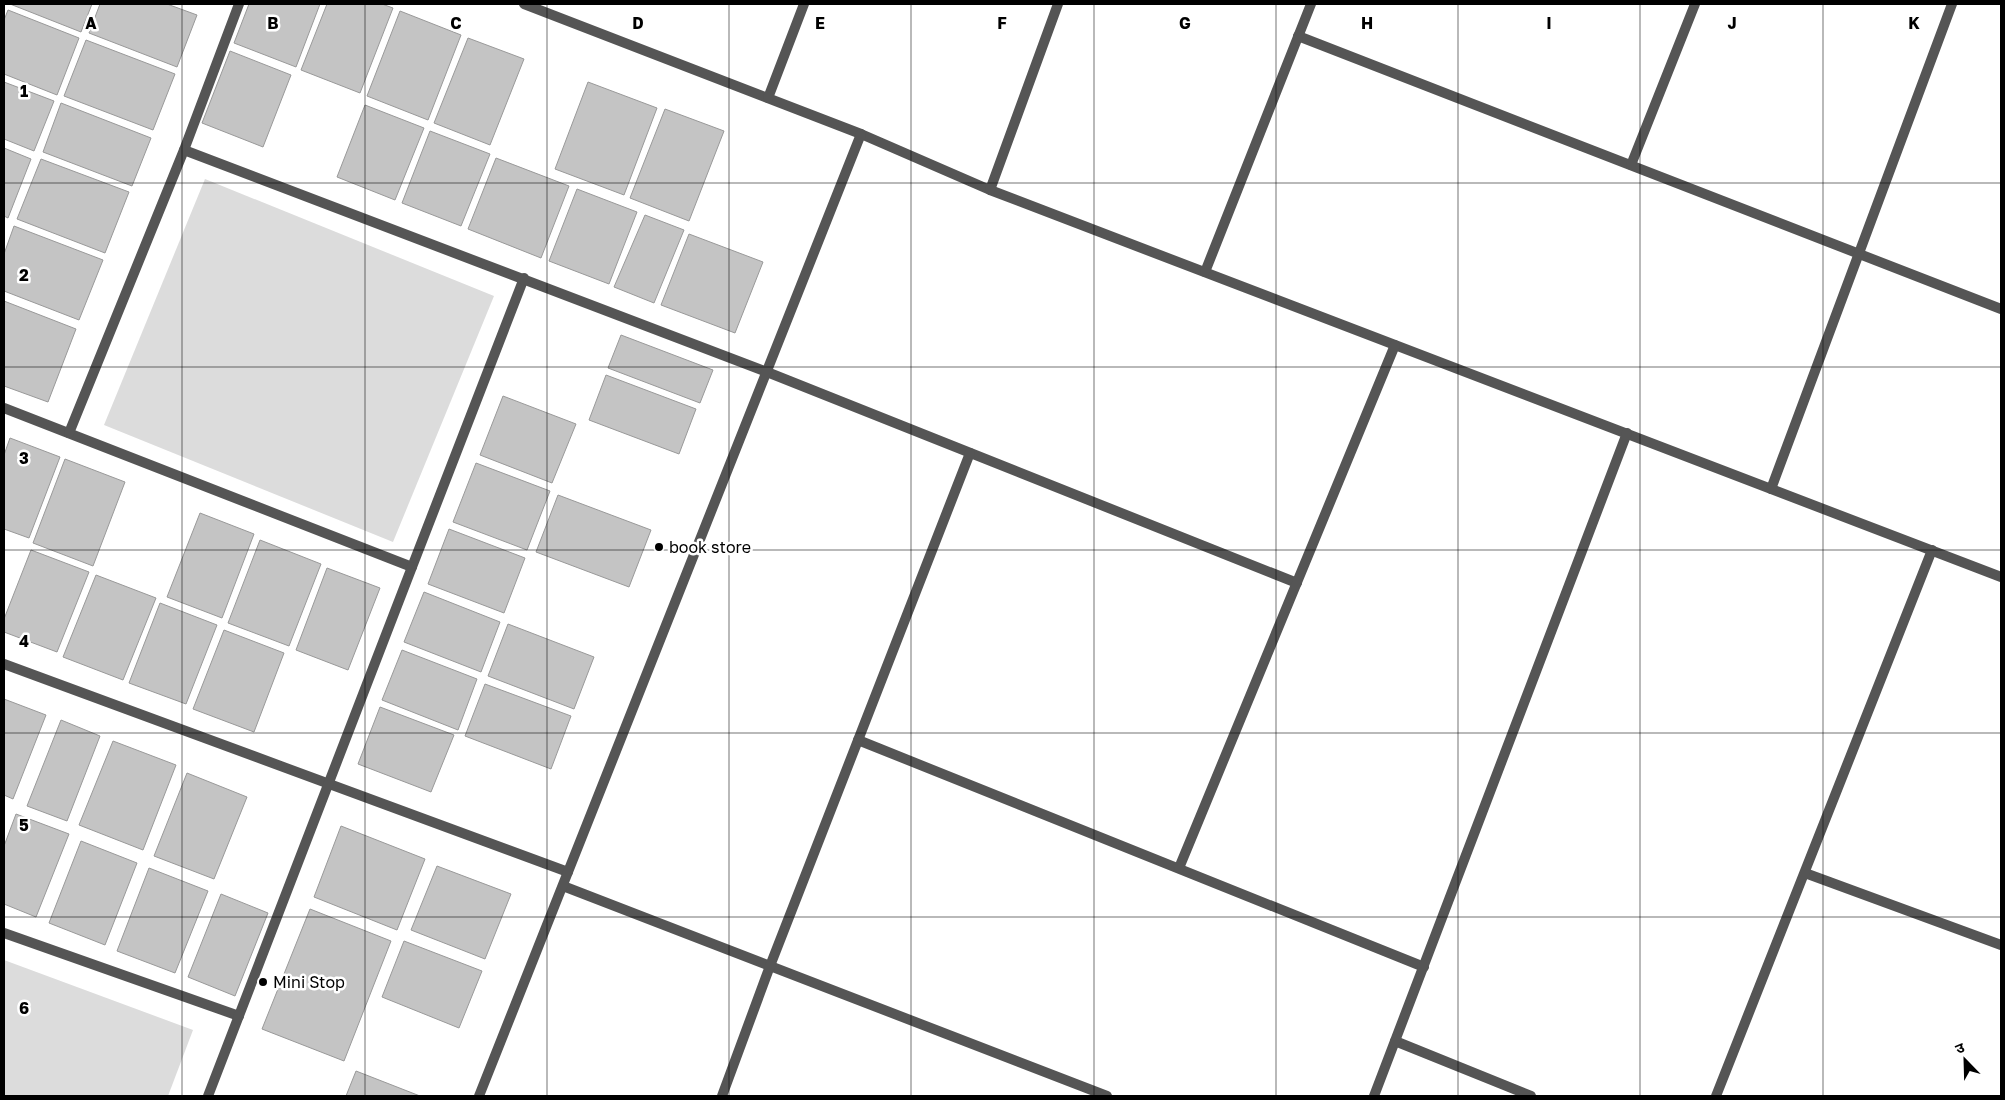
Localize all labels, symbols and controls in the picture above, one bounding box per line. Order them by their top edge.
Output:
text: A [85,13,97,33]
text: B [267,13,279,33]
text: C [450,13,462,33]
text: D [632,13,644,33]
text: E [815,13,825,33]
text: F [997,13,1007,33]
text: G [1179,13,1191,33]
text: H [1361,13,1373,33]
text: I [1546,13,1552,33]
text: J [1727,13,1737,33]
text: K [1908,13,1920,33]
text: 1 [20,81,28,101]
text: 2 [19,265,29,285]
text: 3 [19,448,29,468]
place label: book store [669,537,751,557]
marker: book store [653,541,665,553]
text: 4 [19,631,29,651]
text: 5 [19,815,29,835]
place label: Mini Stop [273,972,345,992]
marker: Mini Stop [257,976,269,988]
text: 6 [19,998,29,1018]
north arrow [1940,1035,1990,1085]
text: उ [1953,1038,1968,1057]

